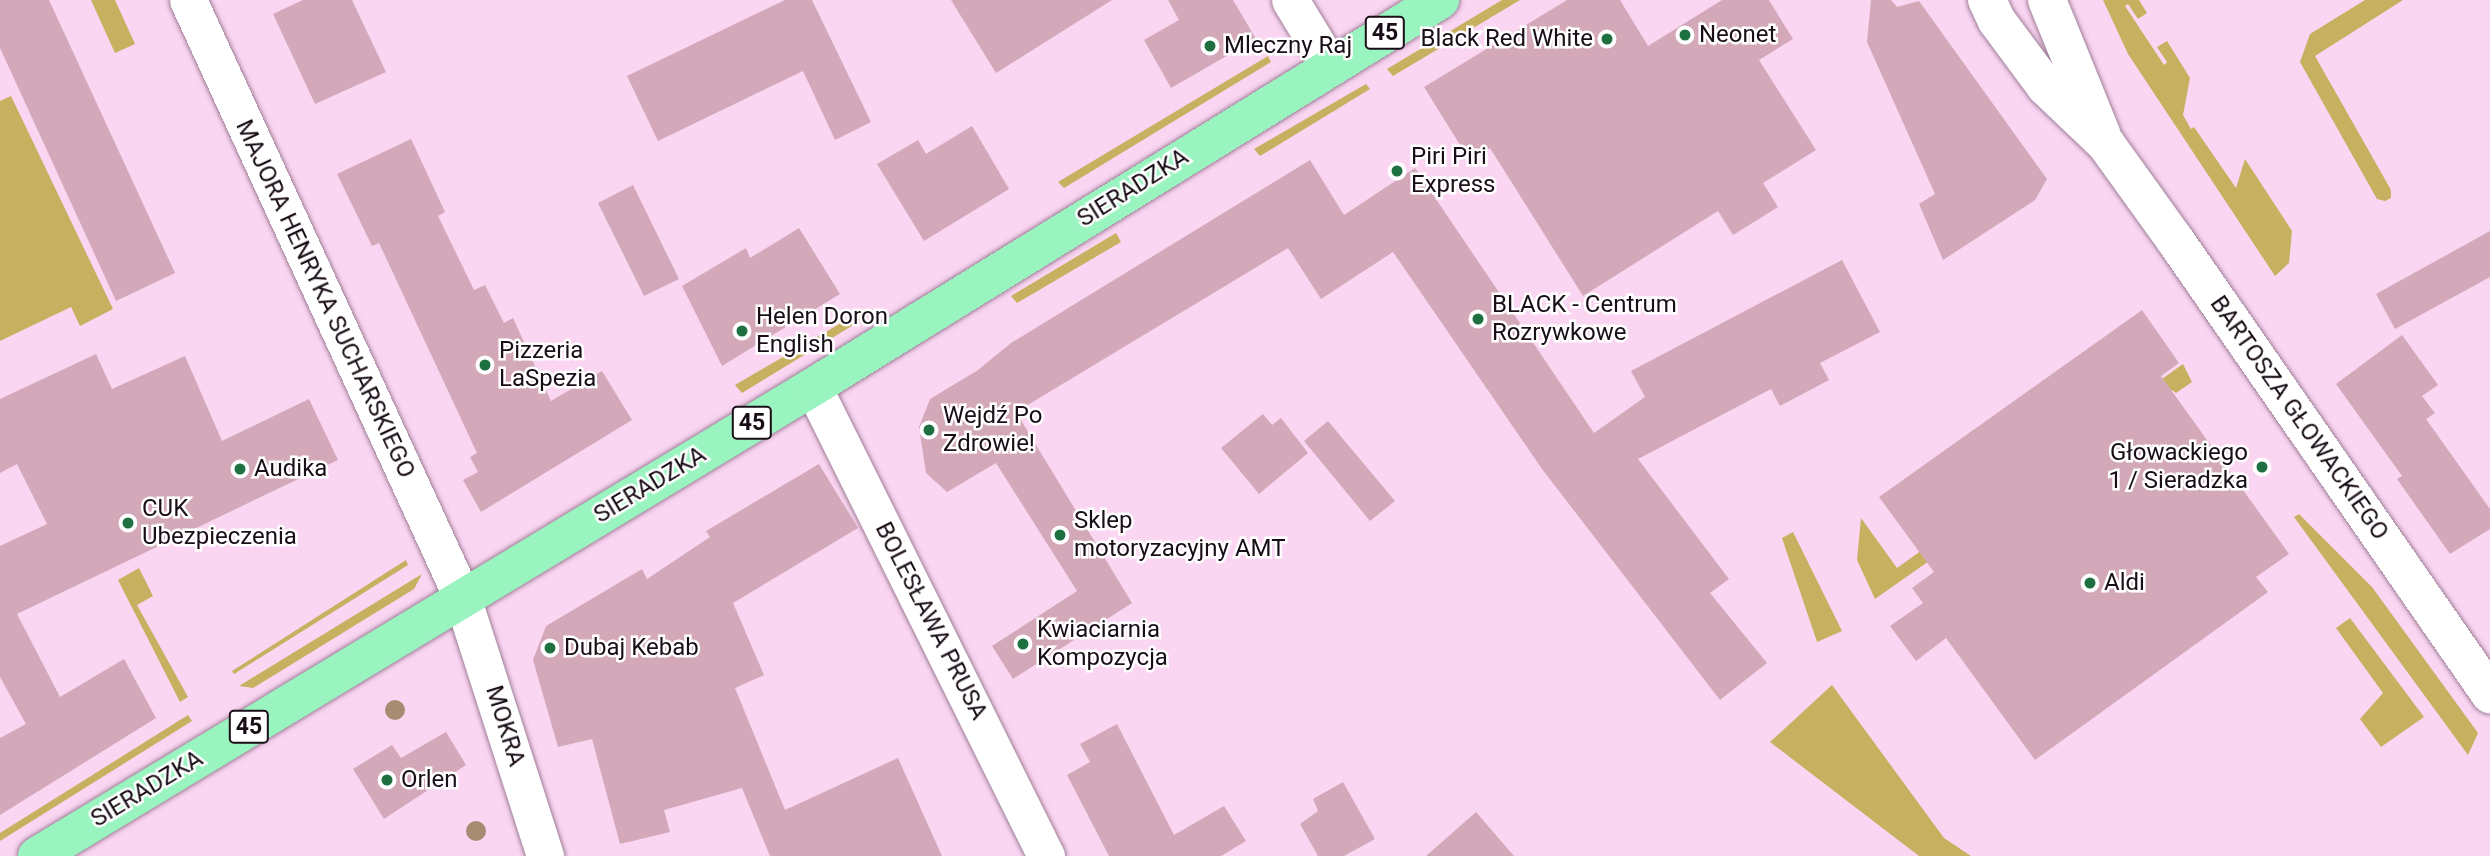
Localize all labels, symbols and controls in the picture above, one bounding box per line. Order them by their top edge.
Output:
road number: 45 [1364,14,1406,52]
place label: Neonet [1699,21,1776,49]
place label: Black Red White [1421,25,1593,53]
marker: Neonet [1677,27,1693,43]
marker: Black Red White [1599,31,1615,47]
place label: Mleczny Raj [1224,32,1352,60]
marker: Mleczny Raj [1202,38,1218,54]
street label: MAJORA HENRYKA SUCHARSKIEGO [229,115,421,483]
street label: SIERADZKA [1072,143,1194,233]
place label: Piri Piri Express [1411,143,1495,199]
marker: Piri Piri Express [1389,163,1405,179]
street label: BARTOSZA GŁOWACKIEGO [2204,290,2394,546]
place label: BLACK - Centrum Rozrywkowe [1492,291,1677,347]
place label: Helen Doron English [756,303,888,359]
marker: BLACK - Centrum Rozrywkowe [1470,311,1486,327]
marker: Helen Doron English [734,323,750,339]
place label: Pizzeria LaSpezia [499,337,596,393]
marker: Pizzeria LaSpezia [477,357,493,373]
place label: Wejdź Po Zdrowie! [943,402,1042,458]
road number: 45 [731,404,773,442]
marker: Wejdź Po Zdrowie! [921,422,937,438]
place label: Głowackiego 1 / Sieradzka [2109,439,2248,495]
street label: SIERADZKA [589,440,711,530]
place label: Audika [254,455,327,483]
marker: Głowackiego 1 / Sieradzka [2254,459,2270,475]
marker: Audika [232,461,248,477]
place label: CUK Ubezpieczenia [142,495,297,551]
place label: Sklep motoryzacyjny AMT [1074,507,1286,563]
marker: CUK Ubezpieczenia [120,515,136,531]
street label: BOLESŁAWA PRUSA [869,517,993,725]
marker: Sklep motoryzacyjny AMT [1052,527,1068,543]
place label: Aldi [2104,569,2145,597]
marker: Aldi [2082,575,2098,591]
place label: Kwiaciarnia Kompozycja [1037,616,1168,672]
place label: Dubaj Kebab [564,634,699,662]
marker: Kwiaciarnia Kompozycja [1015,636,1031,652]
marker: Dubaj Kebab [542,640,558,656]
street label: MOKRA [479,682,531,770]
road number: 45 [228,708,270,747]
street label: SIERADZKA [86,744,208,834]
place label: Orlen [401,766,457,794]
marker: Orlen [379,772,395,788]

